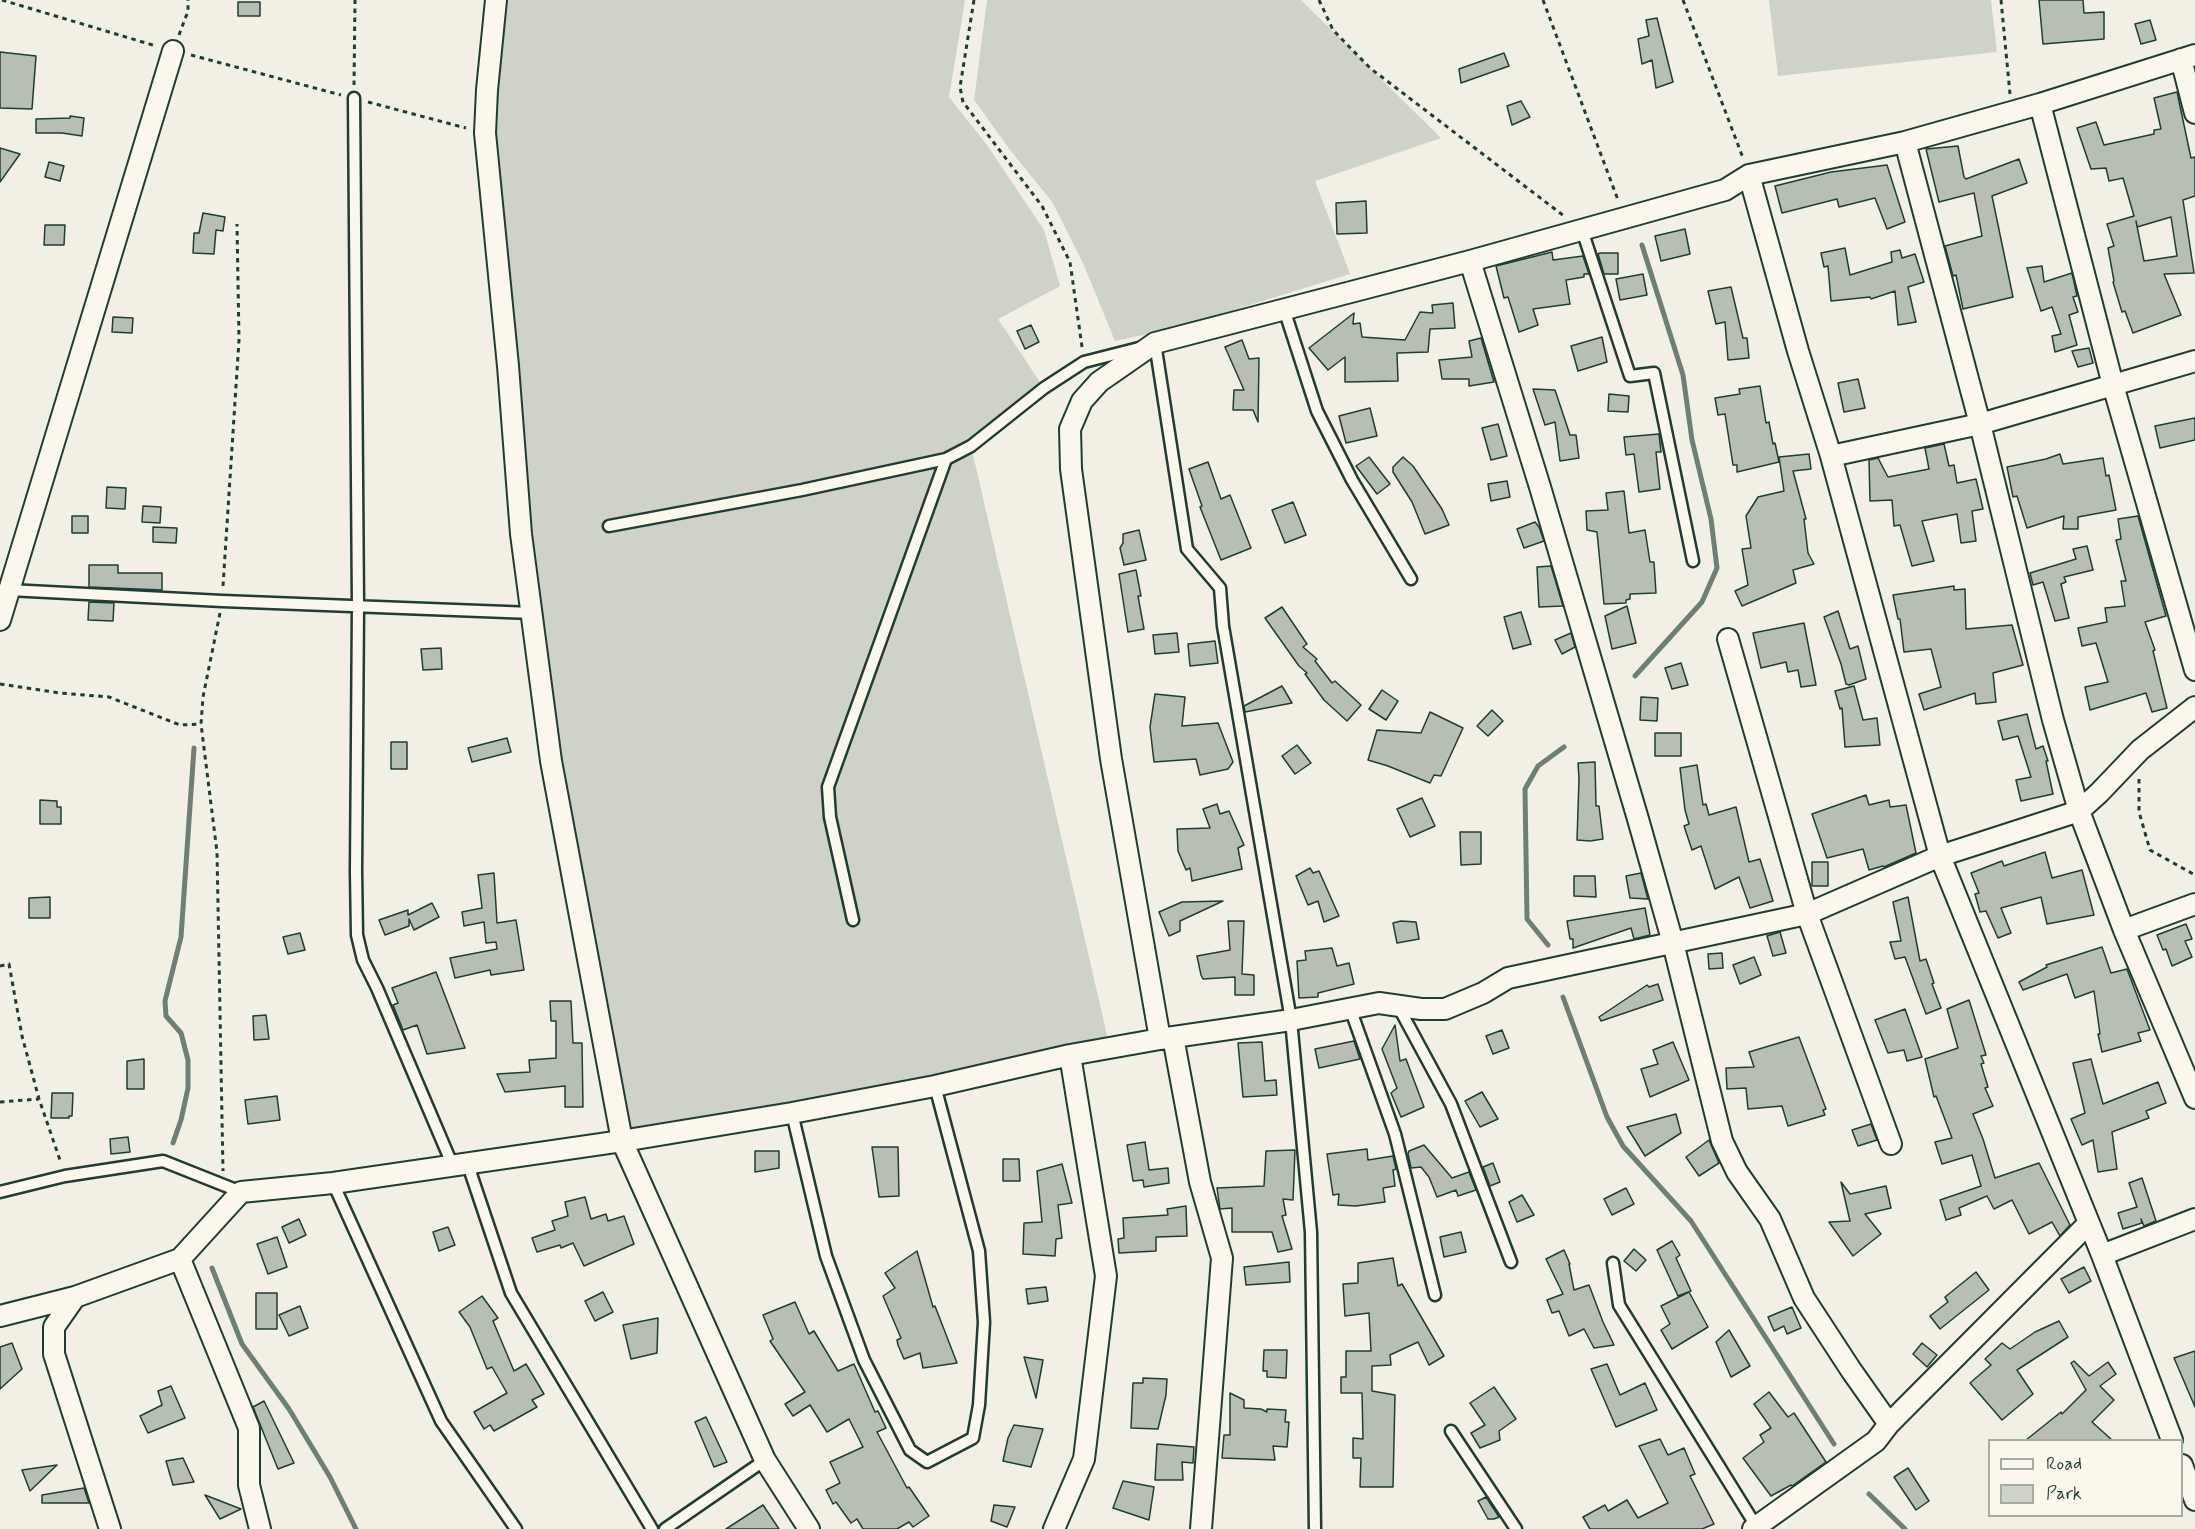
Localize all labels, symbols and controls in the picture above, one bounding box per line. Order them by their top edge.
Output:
legend [1988,1439,2183,1517]
text: Road [2046,1452,2082,1476]
text: Park [2046,1482,2082,1506]

